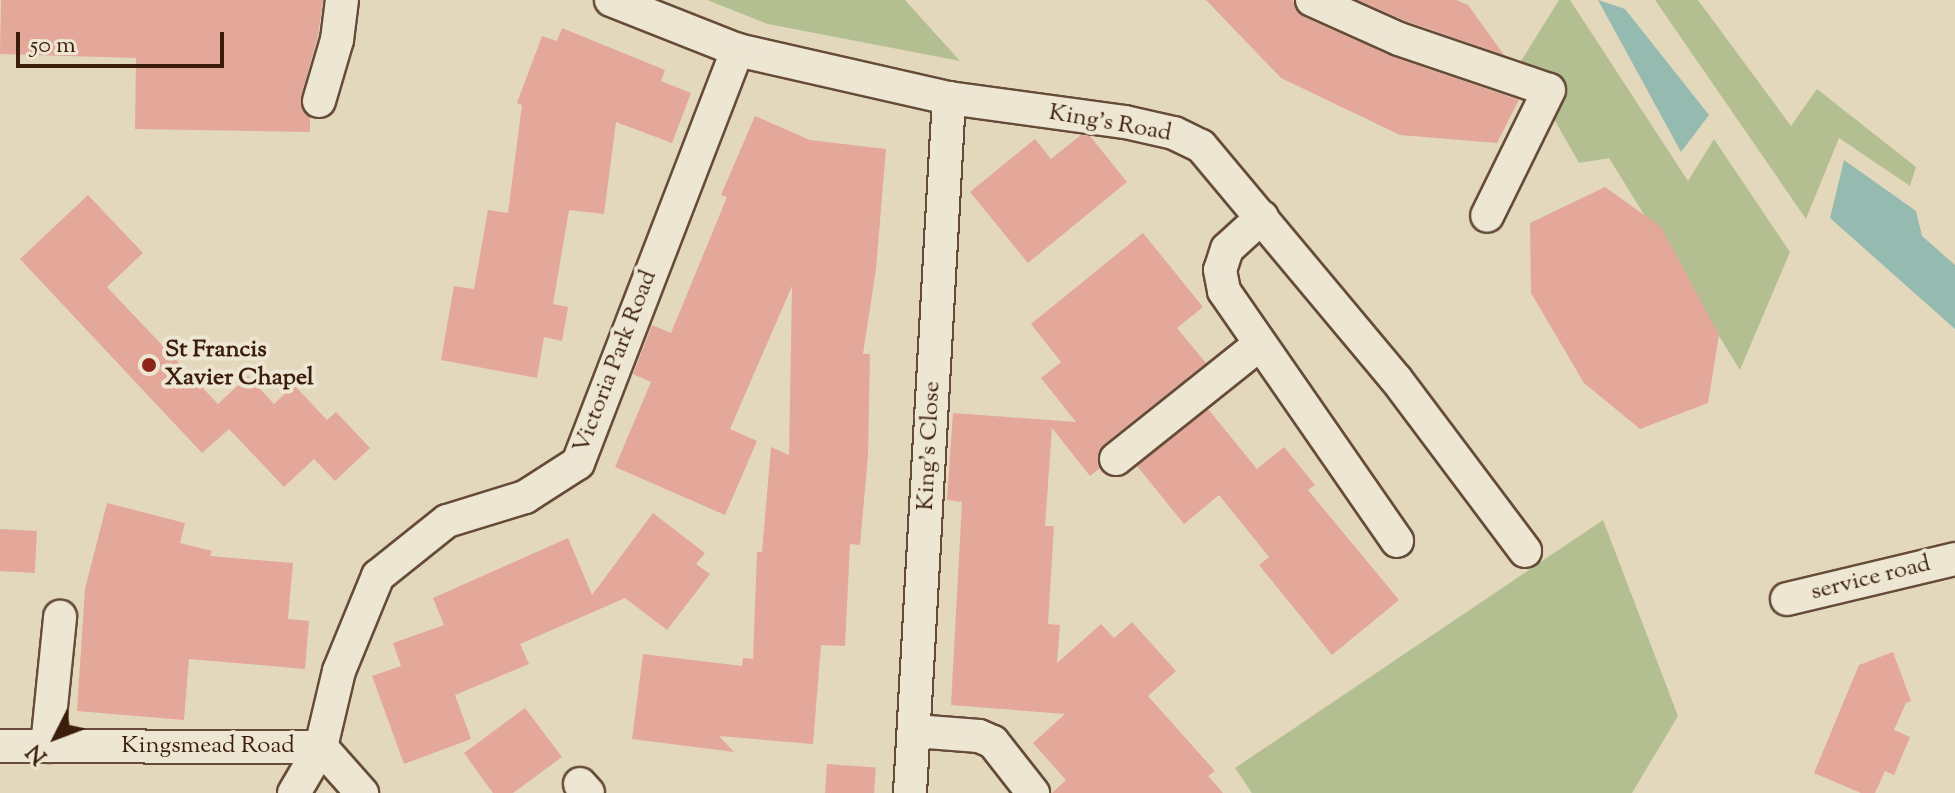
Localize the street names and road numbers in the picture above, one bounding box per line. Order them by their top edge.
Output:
street label: King's Road [1046,99,1174,149]
street label: Victoria Park Road [568,266,664,458]
street label: King's Close [912,381,948,511]
street label: service road [1808,550,1934,608]
street label: Kingsmead Road [121,733,295,761]

